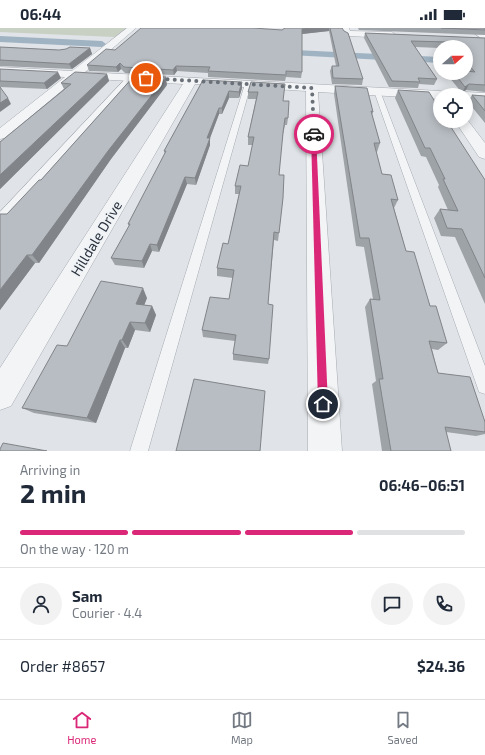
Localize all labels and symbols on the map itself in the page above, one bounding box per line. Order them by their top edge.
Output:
north arrow [433,40,473,80]
pin [129,61,163,95]
courier [294,114,334,154]
street label: Hilldale Drive [67,197,125,279]
pin [306,387,340,421]

